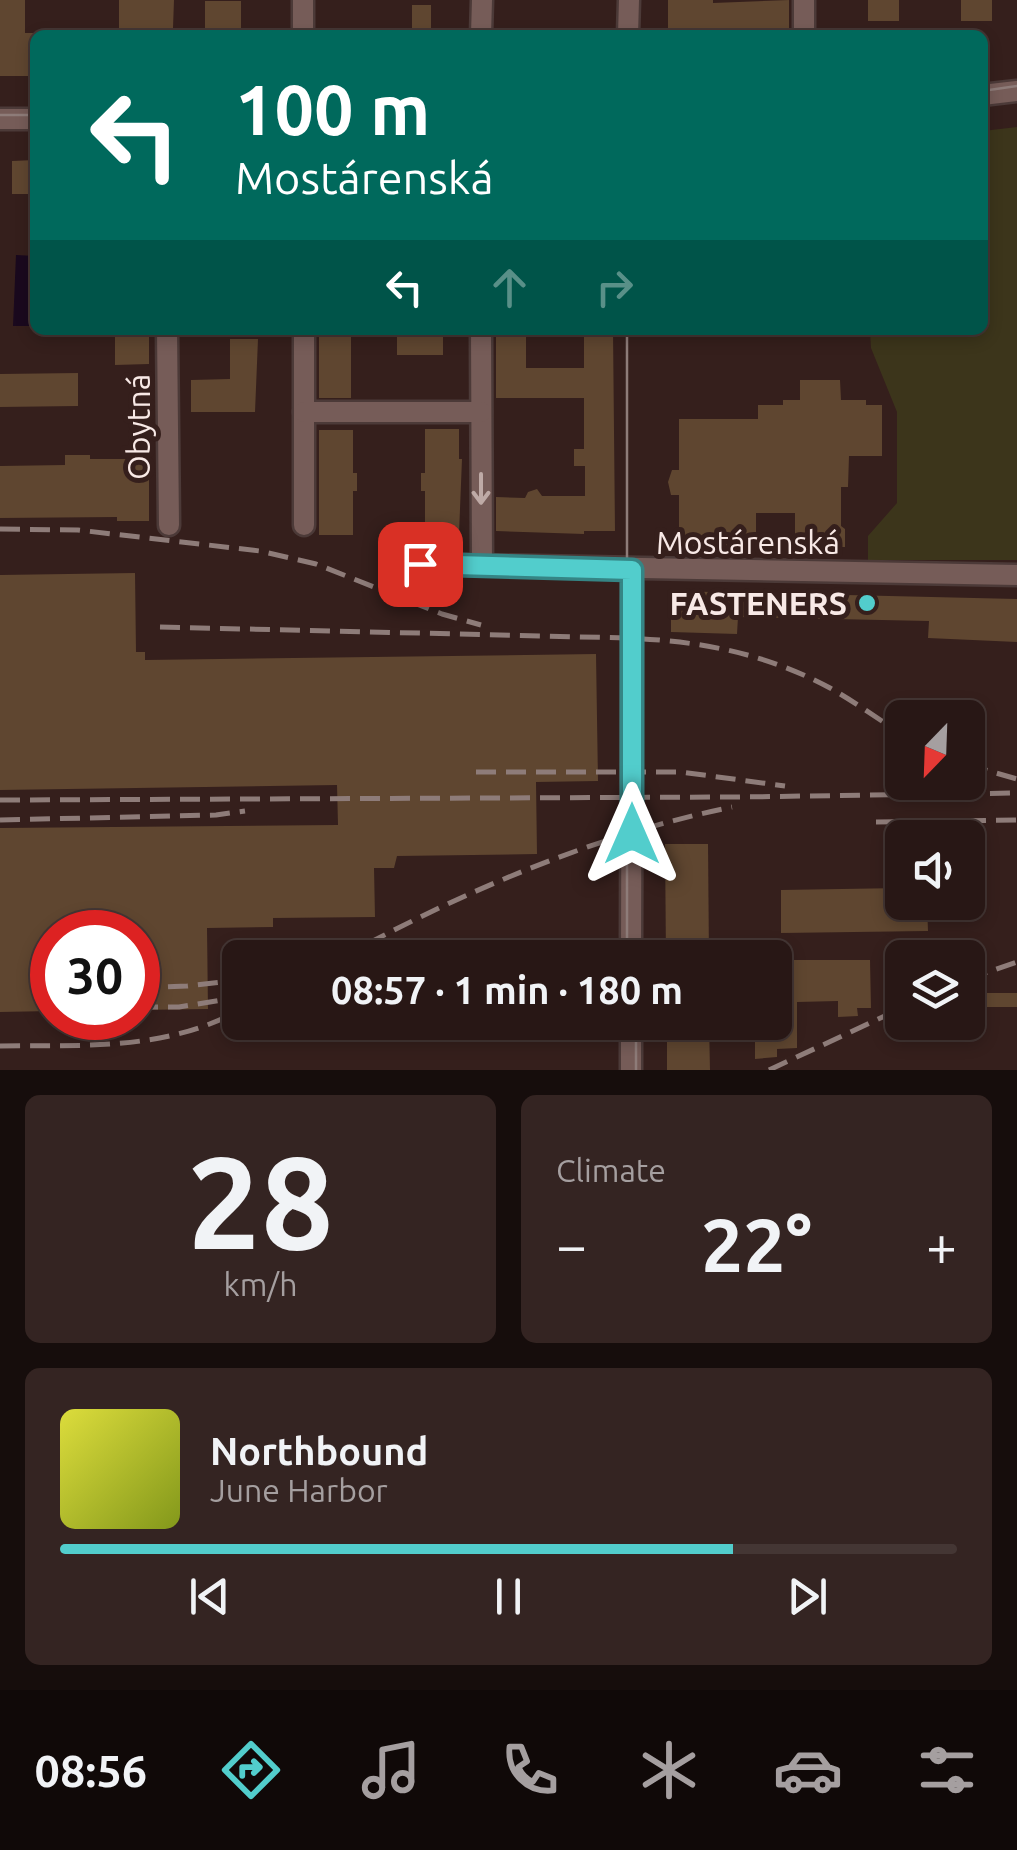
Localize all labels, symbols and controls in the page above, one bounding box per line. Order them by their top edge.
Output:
icon: left [70,70,200,200]
text: 100 m [235,70,430,148]
text: Mostárenská [235,152,494,203]
icon: left [377,260,432,315]
icon: ahead [482,260,537,315]
icon: right [587,260,642,315]
street label: Obytná [120,374,156,480]
one-way arrow [472,472,490,504]
pin [378,522,463,607]
street label: Mostárenská [656,524,840,560]
icon: arrive [393,537,448,592]
place label: FASTENERS [669,585,847,621]
marker: FASTENERS [856,592,878,614]
north arrow [885,700,985,800]
map controls [885,700,985,1040]
position arrow [580,782,684,886]
button: sound [885,820,985,920]
speed limit sign: 30 [30,910,160,1040]
button: layers [885,940,985,1040]
text: 08:57 · 1 min · 180 m [331,969,683,1011]
text: 28 [187,1128,334,1274]
text: Climate [556,1152,666,1188]
text: 22° [701,1202,812,1286]
text: − [556,1214,587,1275]
text: + [926,1214,957,1275]
text: km/h [224,1266,297,1302]
text: Northbound [210,1430,428,1472]
text: June Harbor [210,1472,388,1508]
icon: previous [182,1569,237,1624]
icon: pause [481,1569,536,1624]
icon: next [780,1569,835,1624]
icon: directions [216,1735,286,1805]
icon: music [356,1735,426,1805]
icon: phone [495,1735,565,1805]
icon: climate [634,1735,704,1805]
icon: car [773,1735,843,1805]
icon: filters [912,1735,982,1805]
text: 08:56 [35,1745,147,1796]

